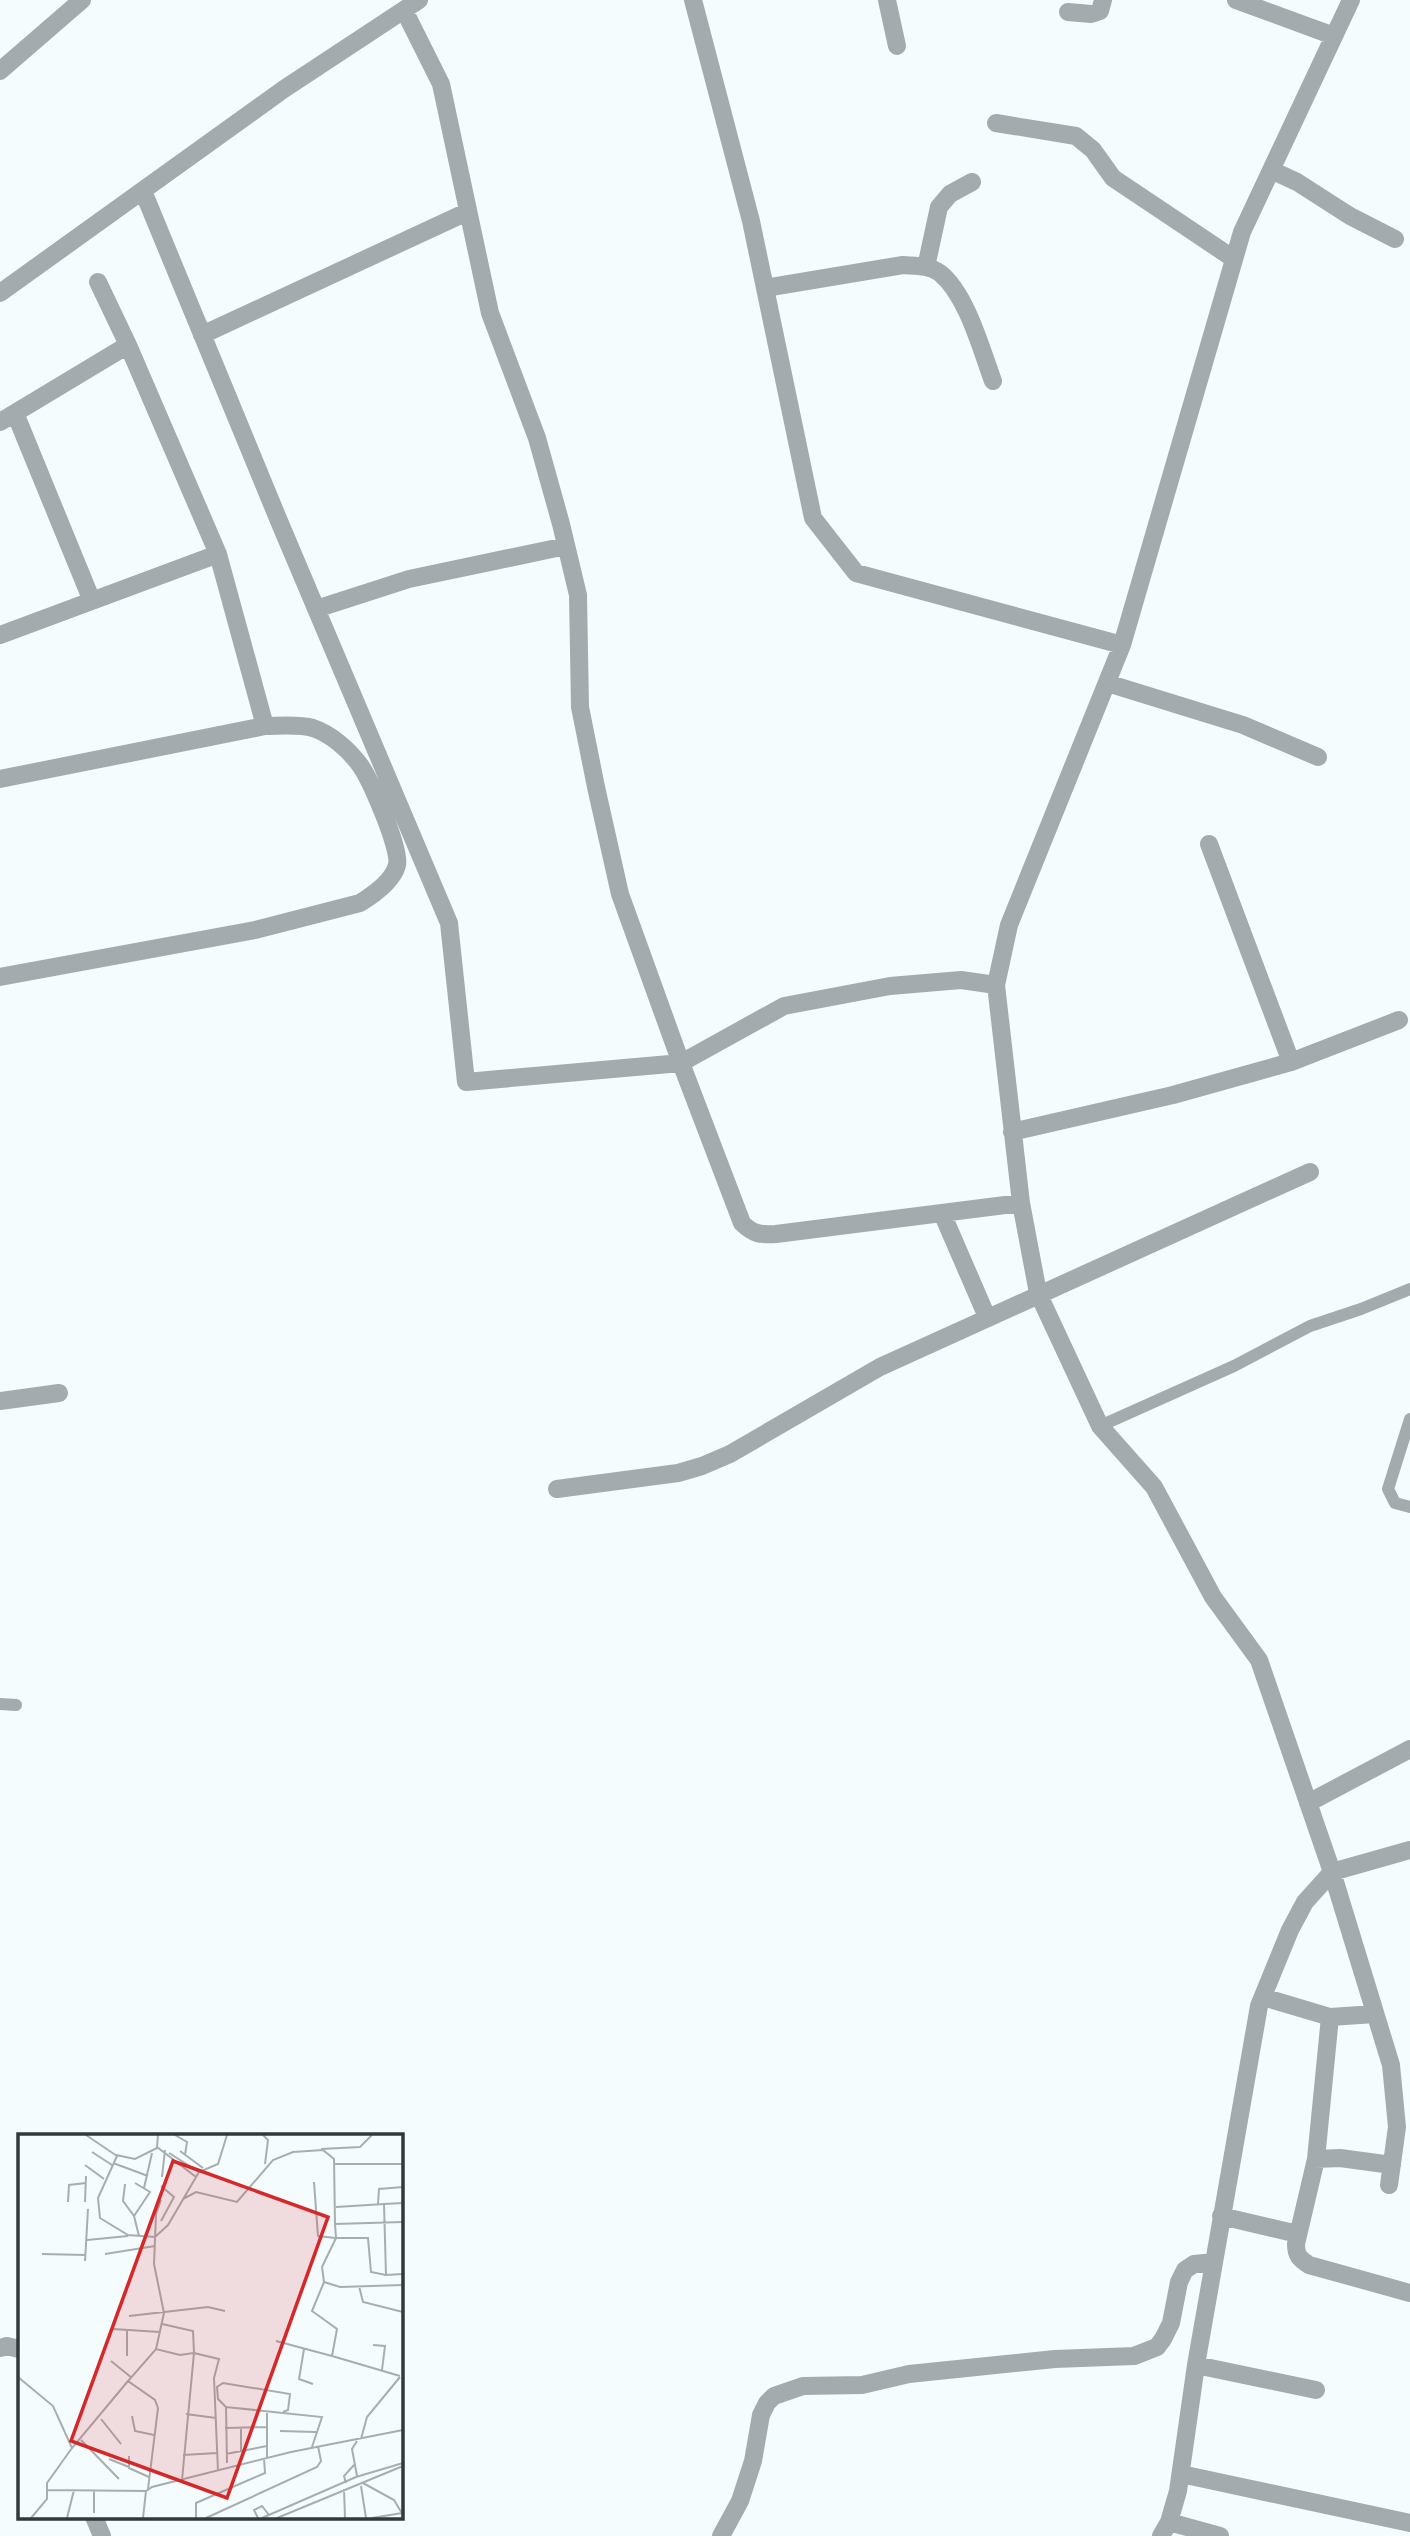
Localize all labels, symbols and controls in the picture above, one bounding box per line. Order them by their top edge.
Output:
inset map [18,2134,402,2518]

